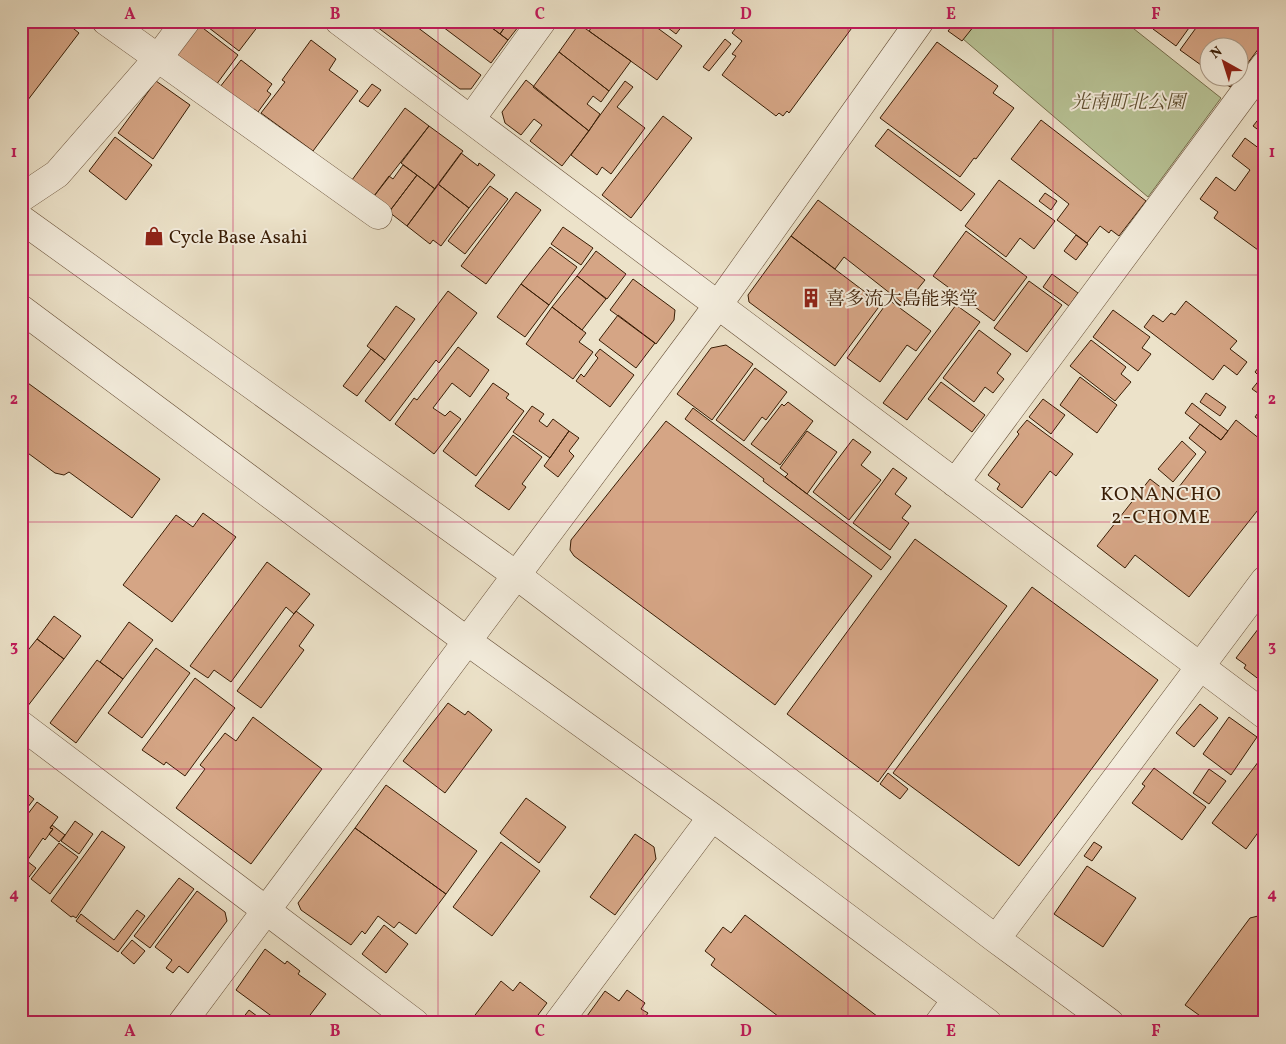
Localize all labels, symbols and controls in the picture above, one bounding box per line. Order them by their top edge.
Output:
text: A [124,4,136,26]
text: B [330,4,341,26]
text: C [535,4,545,26]
text: D [740,4,752,26]
text: E [946,4,956,26]
text: F [1151,4,1161,26]
north arrow [1198,38,1248,88]
text: N [1207,42,1227,64]
park label: 光南町北公園 [1071,90,1188,116]
text: 1 [11,142,17,164]
text: 1 [1269,142,1275,164]
shop icon: Cycle Base Asahi [143,225,165,247]
place label: Cycle Base Asahi [169,225,308,251]
building icon: 喜多流大島能楽堂 [800,287,822,309]
place label: 喜多流大島能楽堂 [826,287,978,313]
text: 2 [10,389,18,411]
text: 2 [1268,389,1276,411]
district label: KONANCHO 2-CHOME [1100,481,1222,532]
text: 3 [10,636,18,658]
text: 3 [1268,636,1276,658]
text: 4 [9,884,19,906]
text: 4 [1267,884,1277,906]
text: A [124,1021,136,1043]
text: B [330,1021,341,1043]
text: C [535,1021,545,1043]
text: D [740,1021,752,1043]
text: E [946,1021,956,1043]
text: F [1151,1021,1161,1043]

